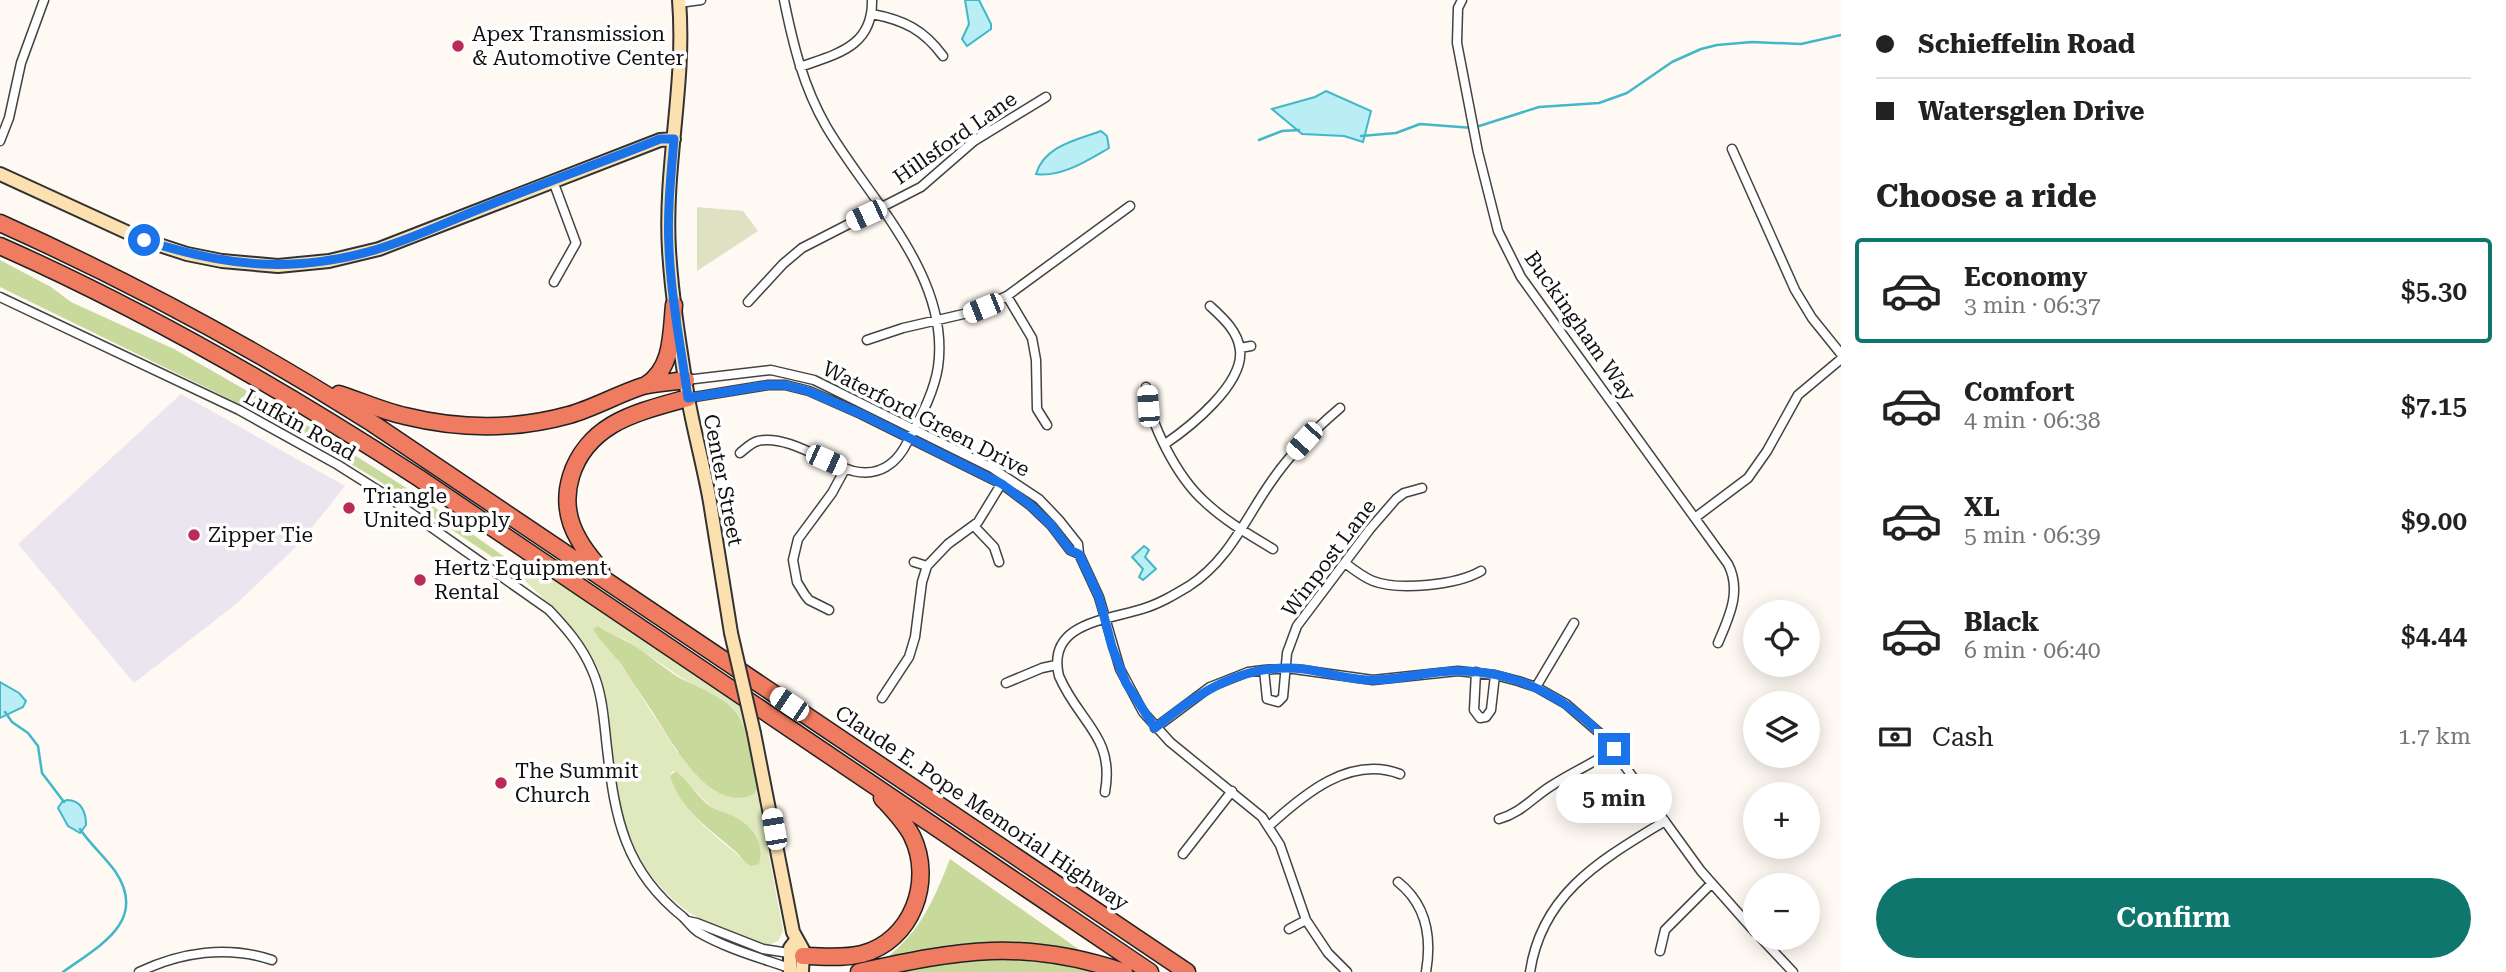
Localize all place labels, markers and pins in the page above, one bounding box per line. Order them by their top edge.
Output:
place label: Apex Transmission & Automotive Center [472,22,685,70]
marker: Apex Transmission & Automotive Center [450,38,466,54]
place label: Triangle United Supply [363,484,511,532]
marker: Triangle United Supply [341,500,357,516]
place label: Zipper Tie [208,523,313,547]
marker: Zipper Tie [186,527,202,543]
place label: Hertz Equipment Rental [434,556,608,604]
marker: Hertz Equipment Rental [412,572,428,588]
place label: The Summit Church [515,759,639,807]
marker: The Summit Church [493,775,509,791]

